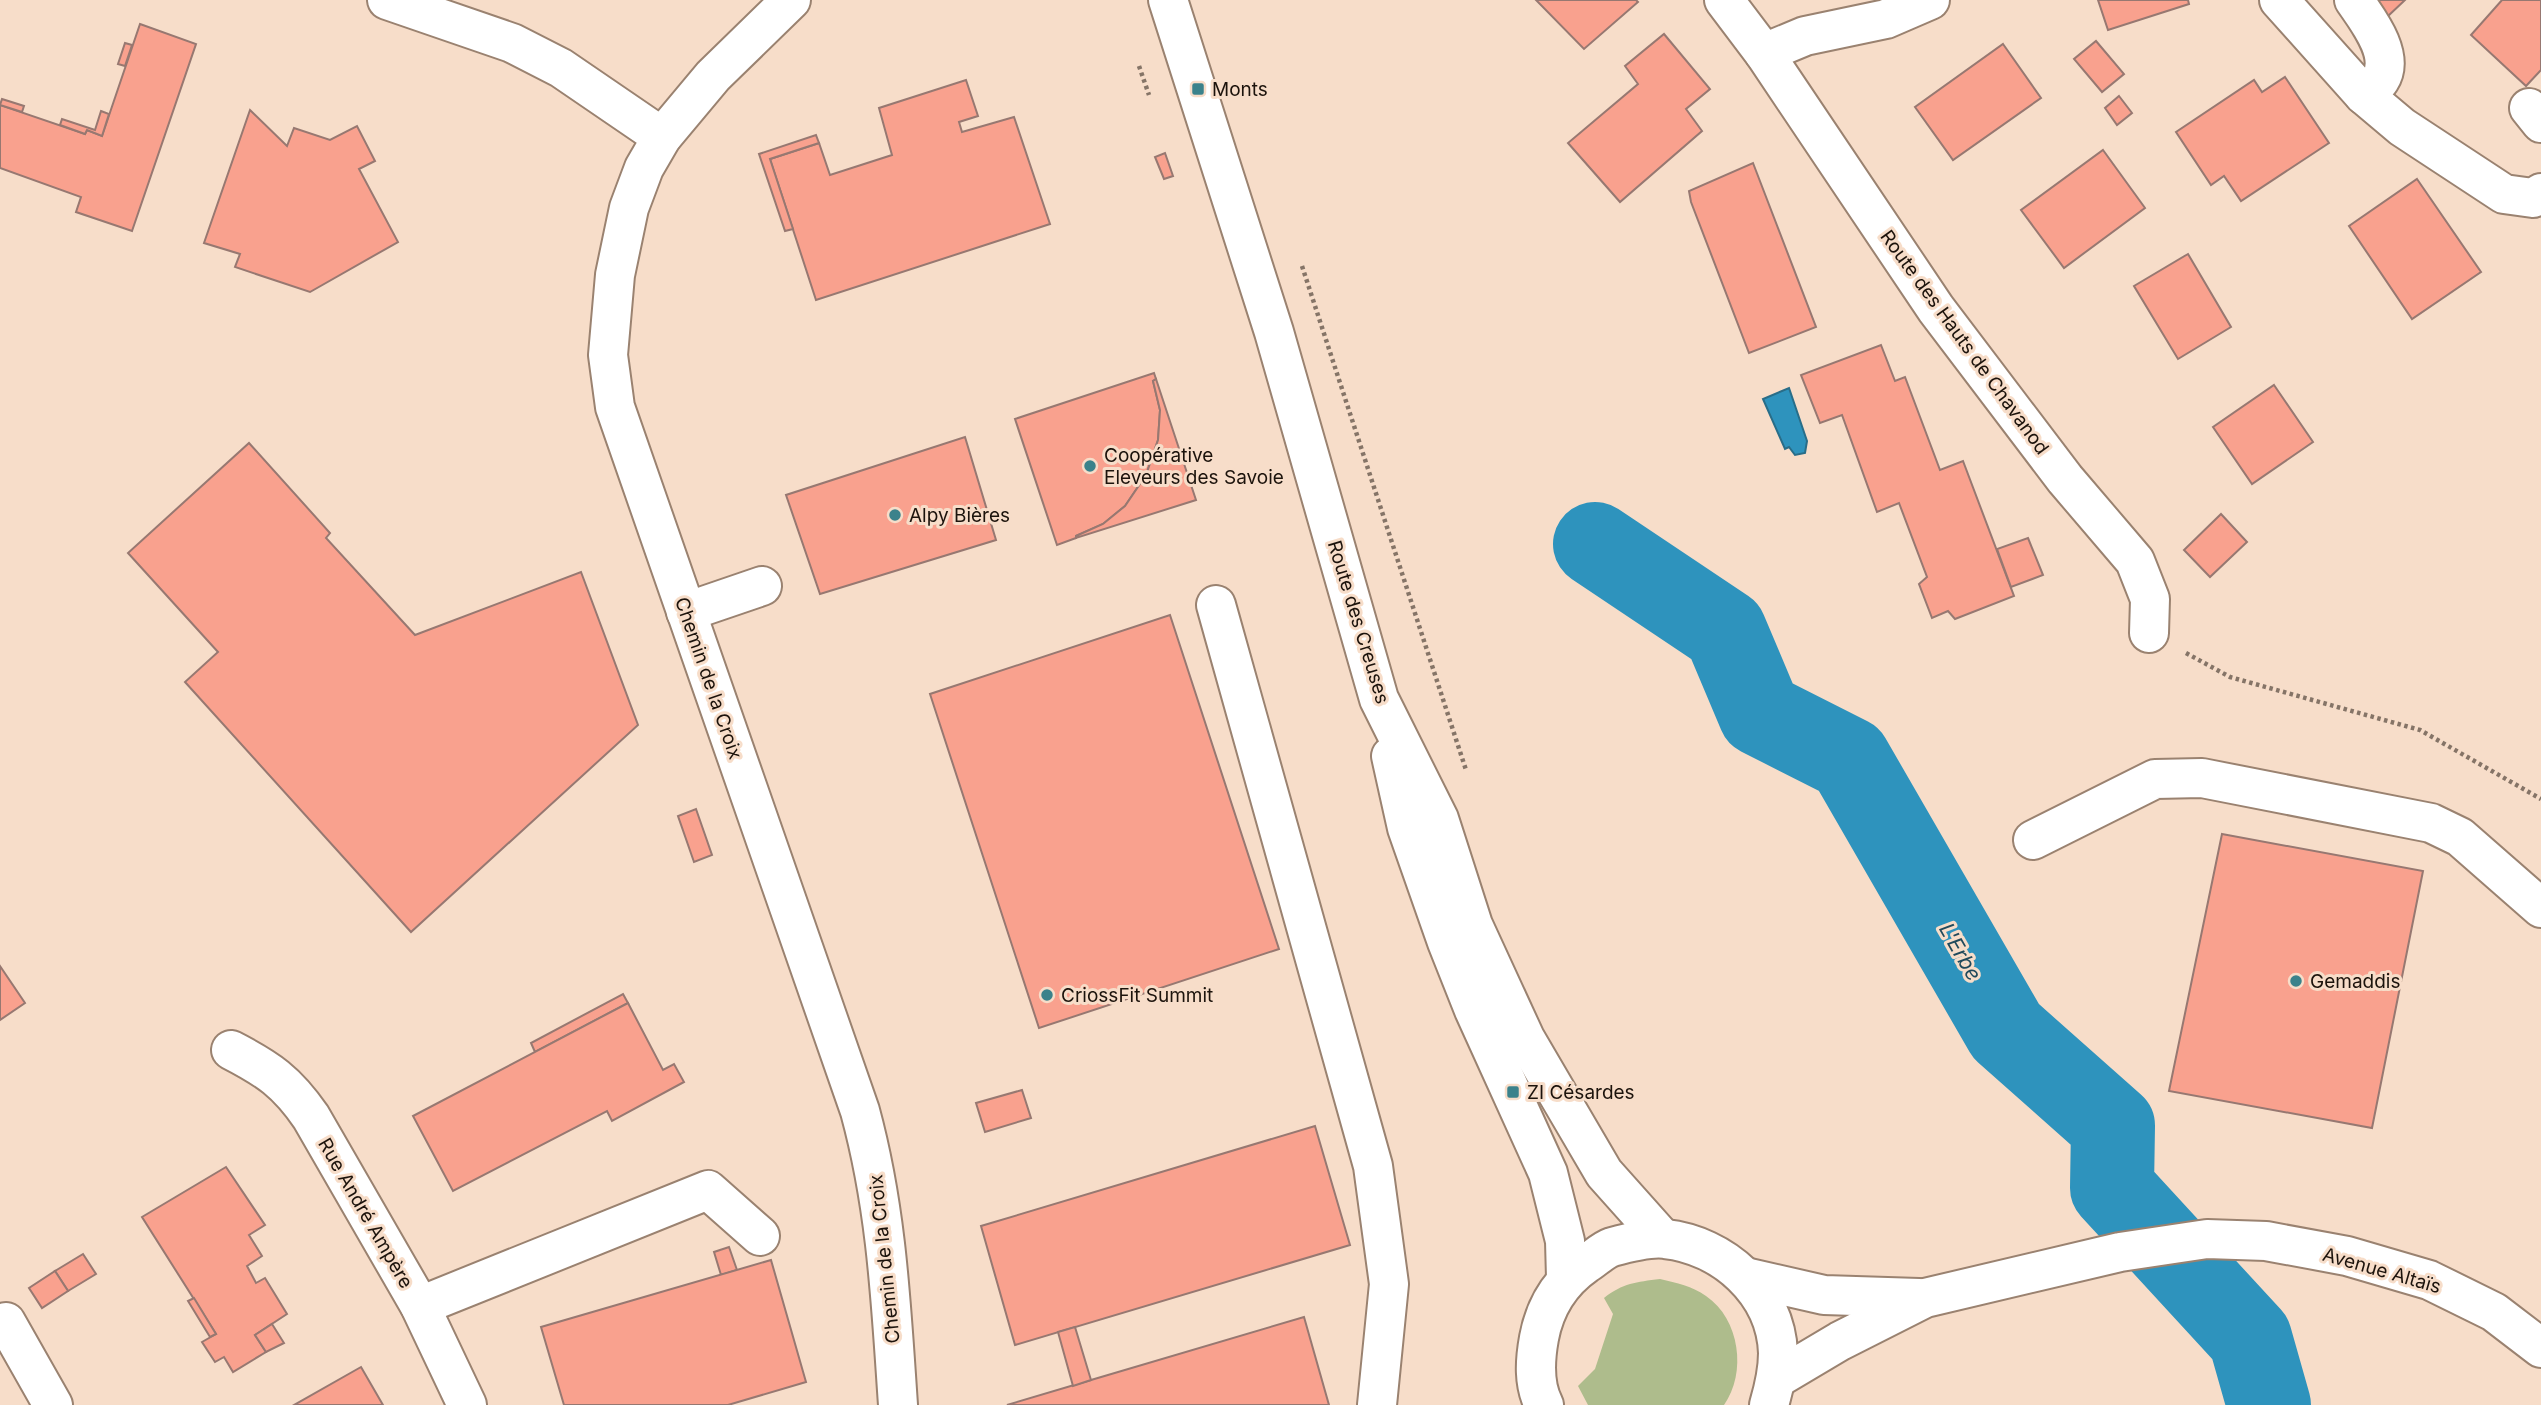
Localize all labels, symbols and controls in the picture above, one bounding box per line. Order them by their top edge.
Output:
place label: Monts [1212,78,1268,101]
marker: Monts [1190,81,1206,97]
street label: Route des Hauts de Chavanod [1875,226,2054,459]
place label: Coopérative Eleveurs des Savoie [1104,444,1284,489]
marker: Coopérative Eleveurs des Savoie [1082,458,1098,474]
place label: Alpy Bières [909,504,1010,527]
marker: Alpy Bières [887,507,903,523]
street label: Route des Creuses [1323,538,1394,706]
street label: Chemin de la Croix [670,594,747,762]
water label: L'Erbe [1934,919,1987,985]
place label: Gemaddis [2310,970,2400,993]
marker: Gemaddis [2288,973,2304,989]
place label: CriossFit Summit [1061,984,1213,1007]
marker: CriossFit Summit [1039,987,1055,1003]
place label: ZI Césardes [1527,1081,1635,1104]
marker: ZI Césardes [1505,1084,1521,1100]
street label: Rue André Ampère [313,1134,418,1292]
street label: Chemin de la Croix [864,1173,905,1345]
street label: Avenue Altaïs [2320,1243,2444,1298]

